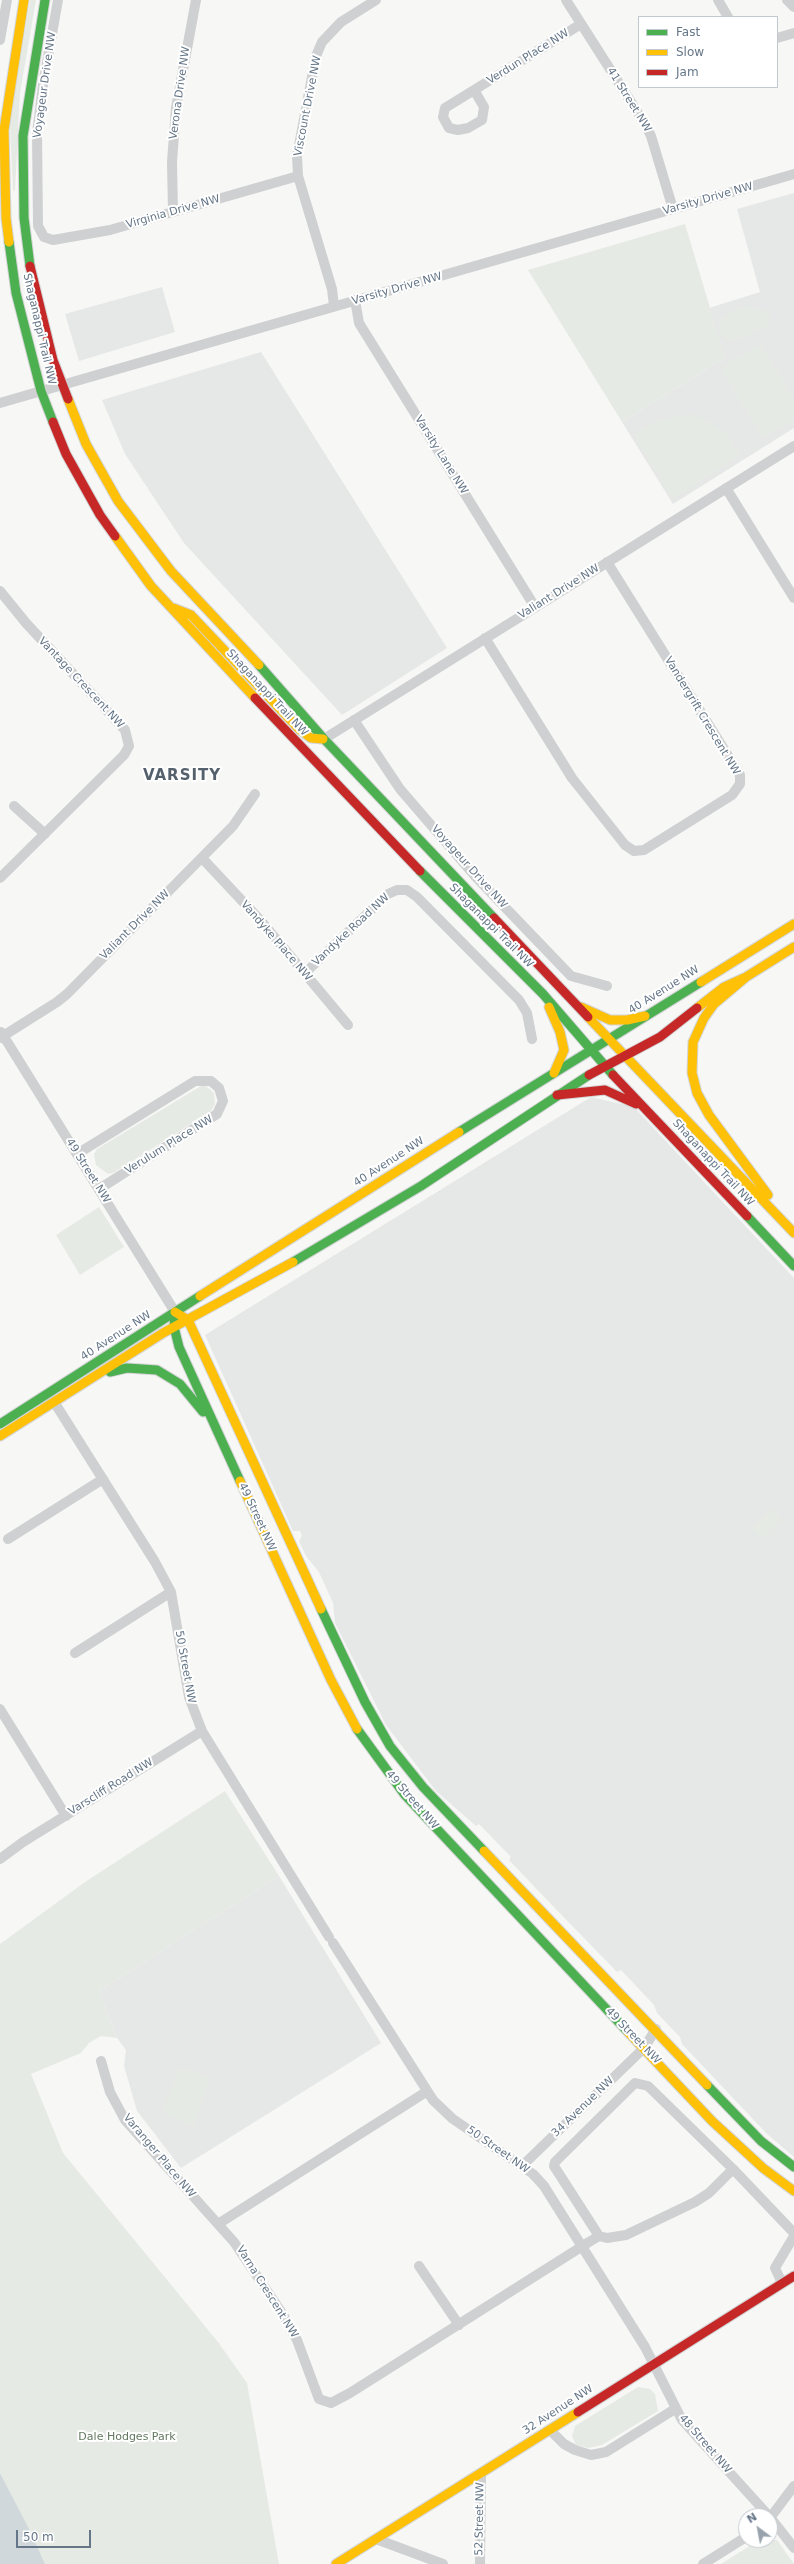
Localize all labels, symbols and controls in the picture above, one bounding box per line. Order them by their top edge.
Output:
legend [638,16,778,88]
text: Fast [676,25,700,39]
street label: Verdun Place NW [485,26,571,88]
street label: Voyageur Drive NW [31,31,59,139]
text: Slow [676,45,704,59]
street label: Verona Drive NW [167,46,193,140]
street label: Viscount Drive NW [292,54,324,158]
street label: 41 Street NW [604,65,654,135]
text: Jam [676,65,699,79]
street label: Varsity Drive NW [661,180,755,218]
street label: Virginia Drive NW [125,192,221,232]
street label: Varsity Drive NW [350,270,444,308]
street label: Shaganappi Trail NW [20,272,58,386]
street label: Varsity Lane NW [411,413,471,497]
street label: Valiant Drive NW [516,562,602,622]
street label: Vantage Crescent NW [35,635,127,731]
street label: Shaganappi Trail NW [223,647,311,739]
street label: Vandergrift Crescent NW [661,654,743,778]
district label: VARSITY [143,767,221,785]
street label: Voyageur Drive NW [428,823,510,911]
street label: Shaganappi Trail NW [446,881,536,971]
street label: Valiant Drive NW [97,887,173,963]
street label: Vandyke Road NW [310,891,392,969]
street label: Vandyke Place NW [238,898,314,984]
street label: 40 Avenue NW [626,963,702,1017]
street label: Verulum Place NW [123,1113,215,1177]
street label: Shaganappi Trail NW [669,1117,757,1209]
street label: 40 Avenue NW [351,1134,427,1190]
street label: 49 Street NW [63,1136,113,1206]
street label: 40 Avenue NW [78,1308,154,1364]
street label: 49 Street NW [235,1481,279,1553]
street label: 50 Street NW [172,1630,198,1704]
street label: Varscliff Road NW [66,1756,156,1818]
street label: 49 Street NW [383,1768,441,1832]
street label: 49 Street NW [603,2005,663,2067]
street label: 34 Avenue NW [549,2074,617,2140]
street label: Varanger Place NW [120,2111,198,2201]
street label: 50 Street NW [464,2124,532,2176]
street label: Varna Crescent NW [233,2244,301,2340]
street label: 32 Avenue NW [520,2382,596,2438]
street label: 48 Street NW [676,2412,734,2476]
park label: Dale Hodges Park [78,2430,176,2444]
street label: 52 Street NW [473,2482,487,2556]
north arrow [738,2508,778,2548]
text: N [745,2510,759,2526]
scale bar [18,2522,93,2548]
text: 50 m [23,2530,54,2544]

